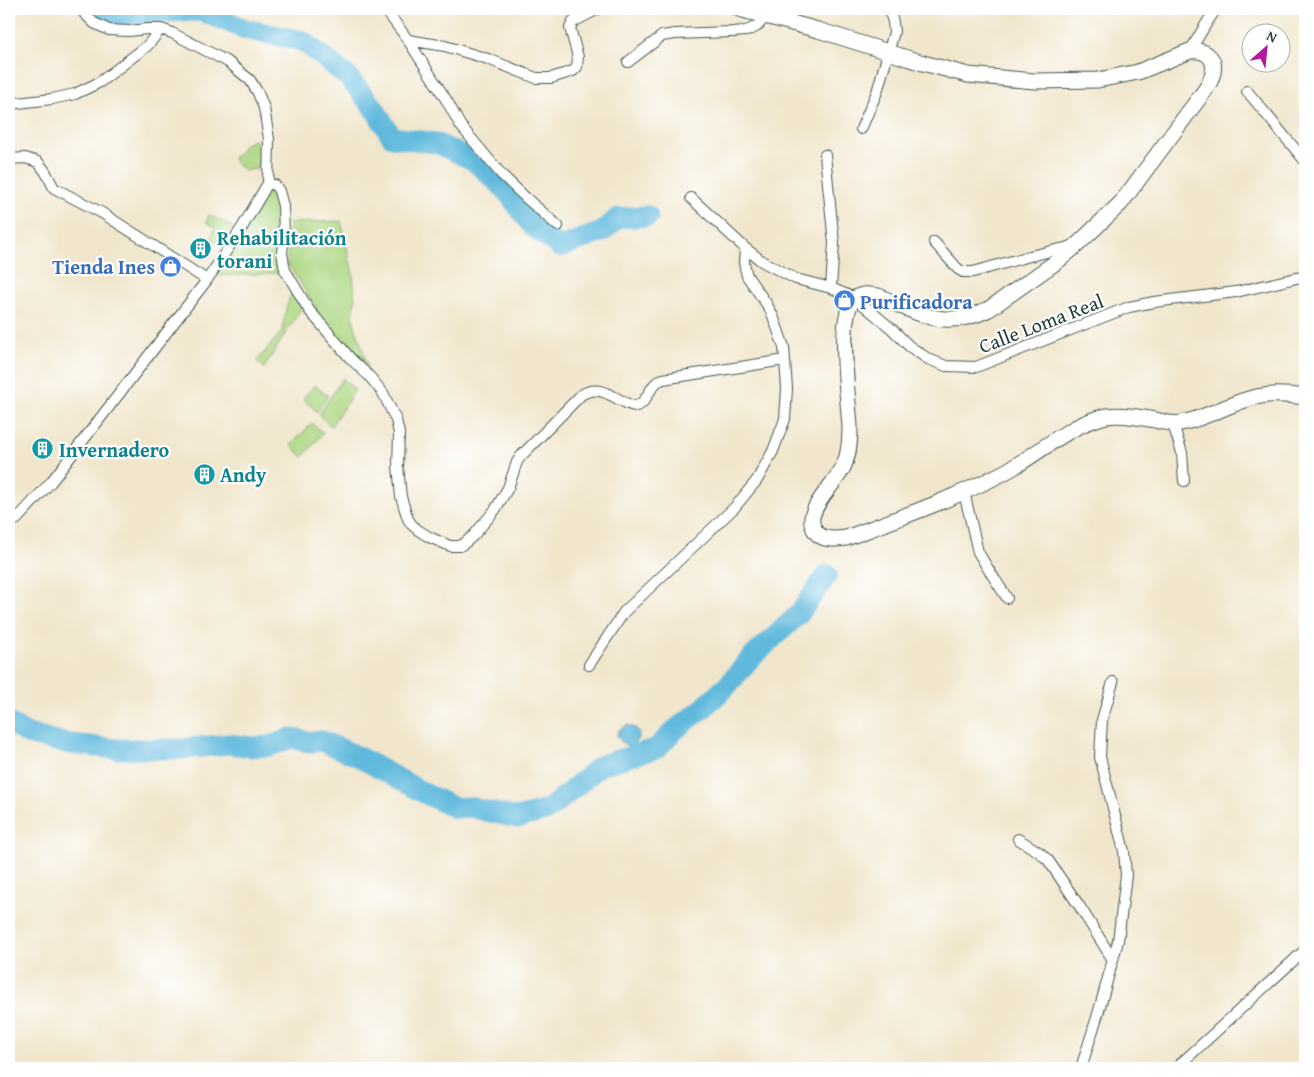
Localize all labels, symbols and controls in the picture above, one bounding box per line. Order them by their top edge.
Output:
north arrow [1242,22,1292,72]
text: N [1263,25,1281,48]
place label: Rehabilitación torani [217,223,347,275]
building icon: Rehabilitación torani [189,236,213,260]
place label: Tienda Ines [52,252,155,281]
shop icon: Tienda Ines [159,254,183,278]
street label: Calle Loma Real [974,286,1108,360]
place label: Purificadora [860,287,973,316]
shop icon: Purificadora [832,289,856,313]
place label: Invernadero [59,435,170,464]
building icon: Invernadero [31,437,55,461]
place label: Andy [220,460,267,489]
building icon: Andy [192,462,216,486]

